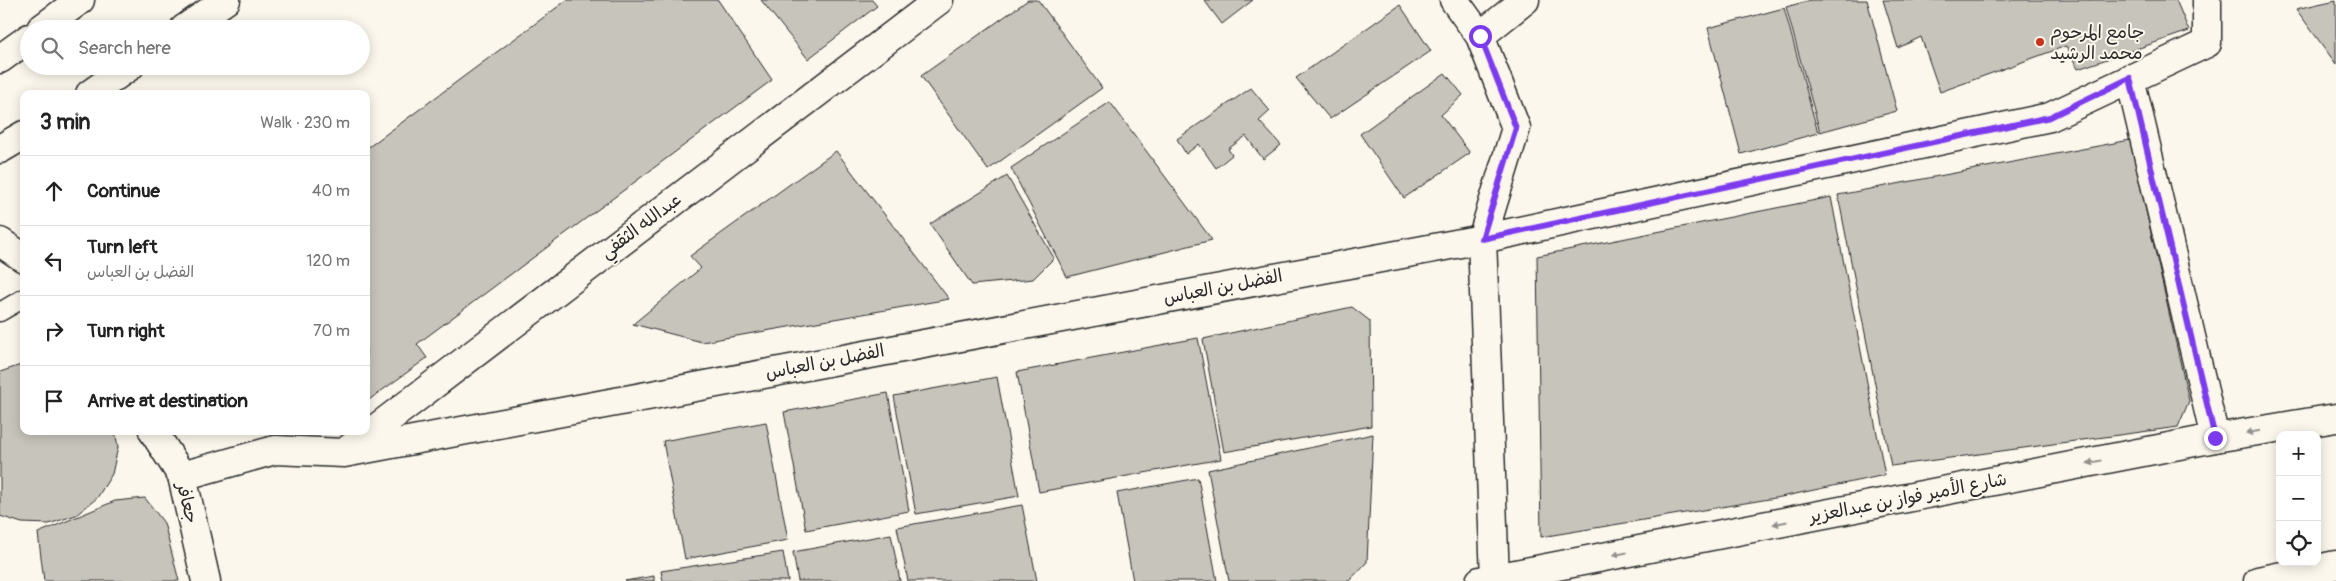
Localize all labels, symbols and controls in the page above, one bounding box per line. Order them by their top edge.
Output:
search box [20,20,370,75]
place label: جامع المرحوم محمد الرشيد [2050,21,2144,65]
route start [1469,25,1492,48]
icon: search [38,34,66,62]
text: Search here [78,36,171,60]
marker: جامع المرحوم محمد الرشيد [2034,36,2046,48]
text: 3 min [40,109,90,136]
text: Walk · 230 m [260,113,350,133]
icon: ahead [40,177,68,205]
text: Continue [87,179,160,203]
text: 40 m [312,181,350,201]
street label: عبدالله الثقفي [596,188,689,267]
text: Turn left [87,235,157,259]
icon: left [40,247,68,275]
text: 120 m [306,251,350,271]
text: الفضل بن العباس [87,262,194,282]
street label: الفضل بن العباس [1162,264,1284,310]
icon: right [40,317,68,345]
text: Turn right [87,319,165,343]
text: 70 m [313,321,350,341]
street label: الفضل بن العباس [764,339,886,385]
icon: arrive [40,387,68,415]
text: Arrive at destination [87,389,248,413]
route end [2204,427,2227,450]
one-way arrow [2245,428,2261,436]
map controls [2276,431,2321,566]
button: + [2276,431,2321,476]
one-way arrow [2086,458,2101,466]
street label: شارع الأمير فواز بن عبدالعزير [1805,467,2009,529]
button: − [2276,476,2321,521]
street label: جعافر [170,478,203,526]
one-way arrow [1772,519,1787,527]
button: locate [2276,521,2321,566]
one-way arrow [1612,550,1628,558]

